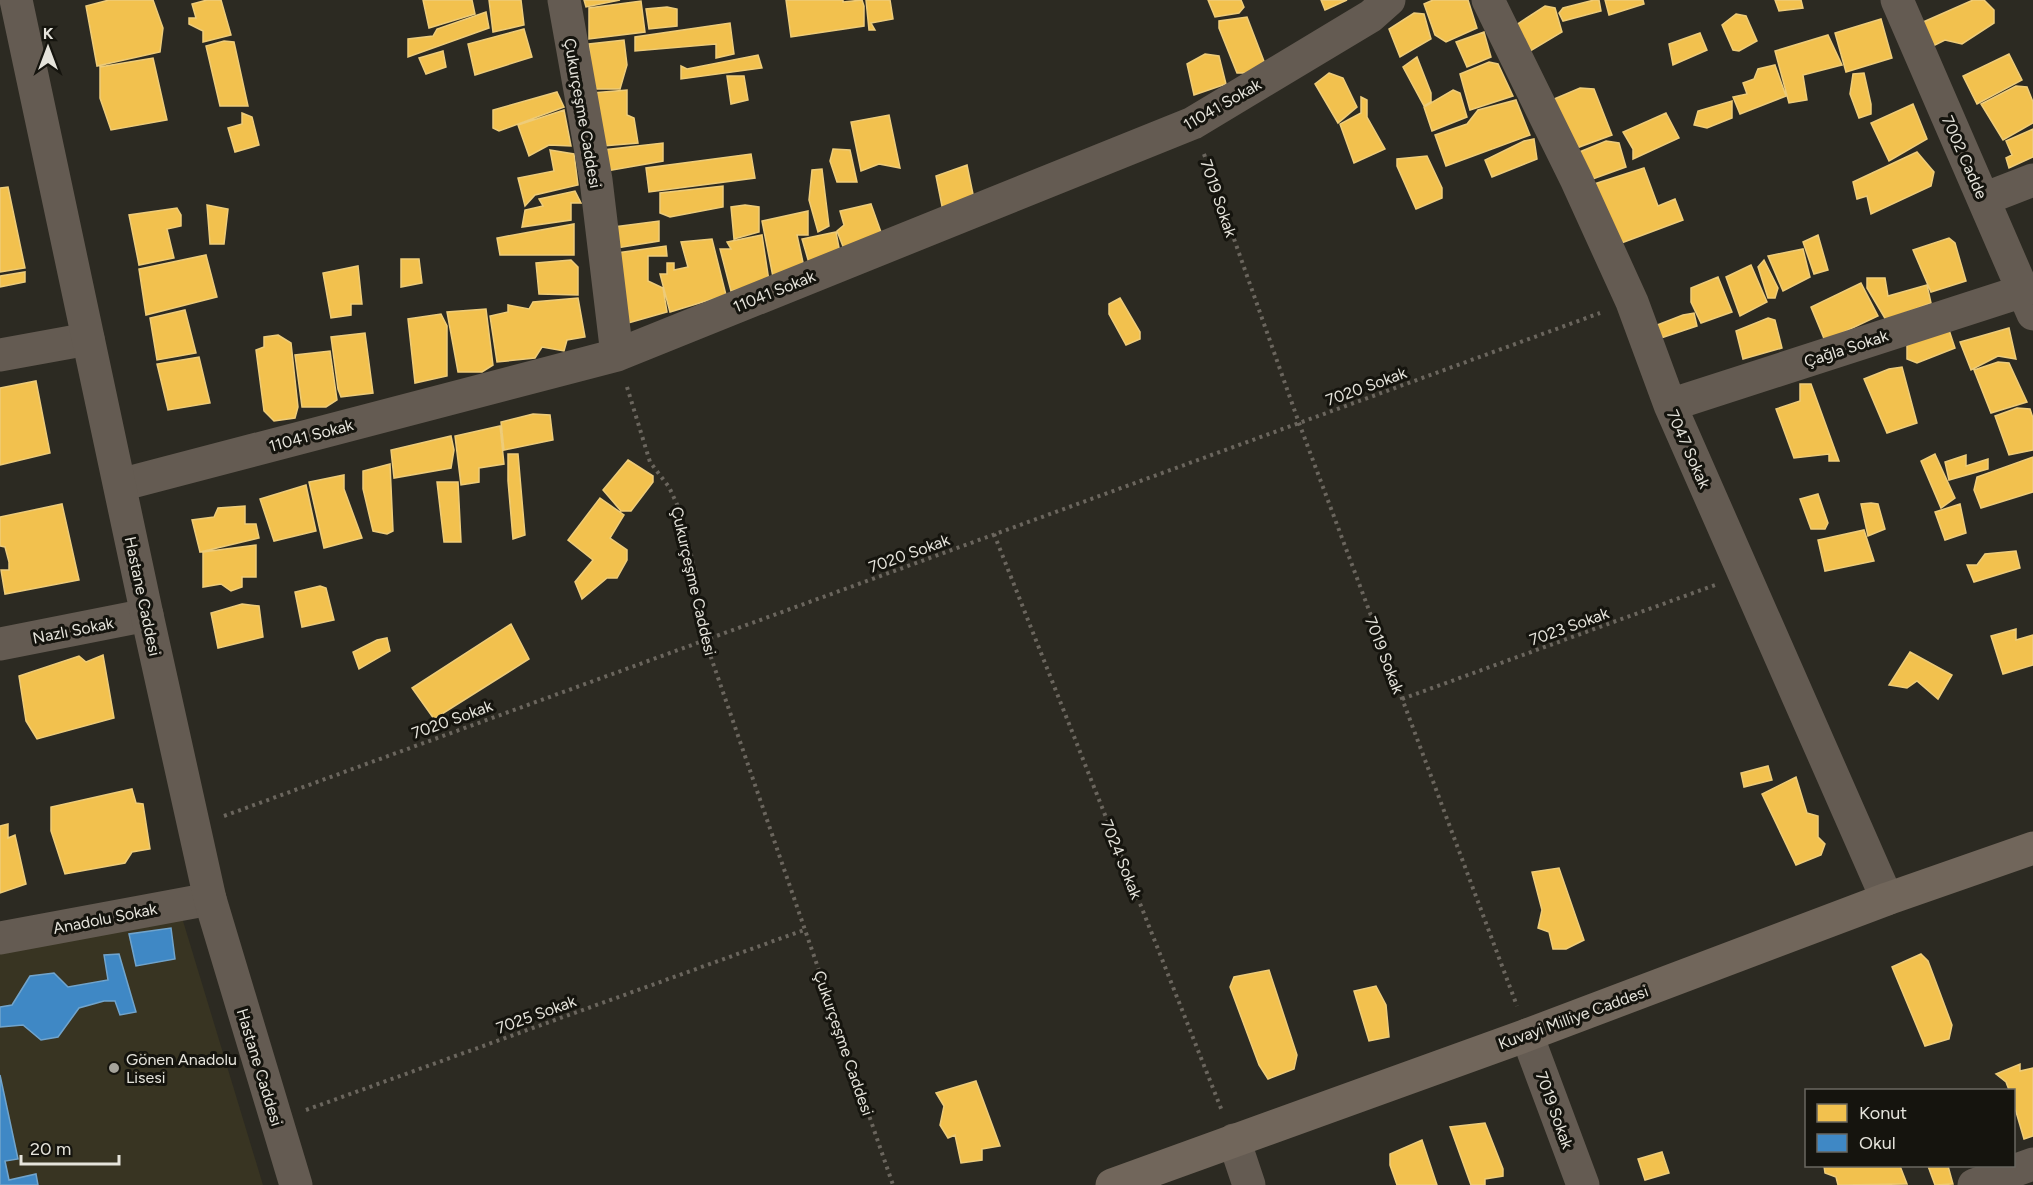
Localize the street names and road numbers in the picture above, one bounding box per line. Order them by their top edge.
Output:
street label: Çukurçeşme Caddesi [560,37,605,190]
street label: 11041 Sokak [1180,74,1265,134]
street label: 7002 Cadde [1938,113,1991,202]
street label: 7019 Sokak [1196,157,1241,240]
street label: 11041 Sokak [730,266,818,316]
street label: Çağla Sokak [1802,326,1891,371]
street label: 7020 Sokak [1323,363,1409,410]
street label: 7047 Sokak [1663,407,1714,492]
street label: 11041 Sokak [267,415,356,456]
street label: Çukurçeşme Caddesi [667,505,720,657]
street label: 7020 Sokak [866,530,952,577]
street label: Hastane Caddesi [121,535,164,658]
street label: 7023 Sokak [1527,603,1612,650]
street label: Nazlı Sokak [31,613,115,648]
street label: 7019 Sokak [1361,614,1408,697]
street label: 7020 Sokak [409,696,495,743]
street label: 7024 Sokak [1097,817,1146,902]
street label: Anadolu Sokak [51,899,159,938]
street label: Çukurçeşme Caddesi [810,968,877,1118]
street label: Kuvayi Milliye Caddesi [1496,981,1651,1053]
street label: 7025 Sokak [494,991,579,1038]
street label: Hastane Caddesi [233,1006,286,1128]
street label: 7019 Sokak [1532,1069,1577,1152]

